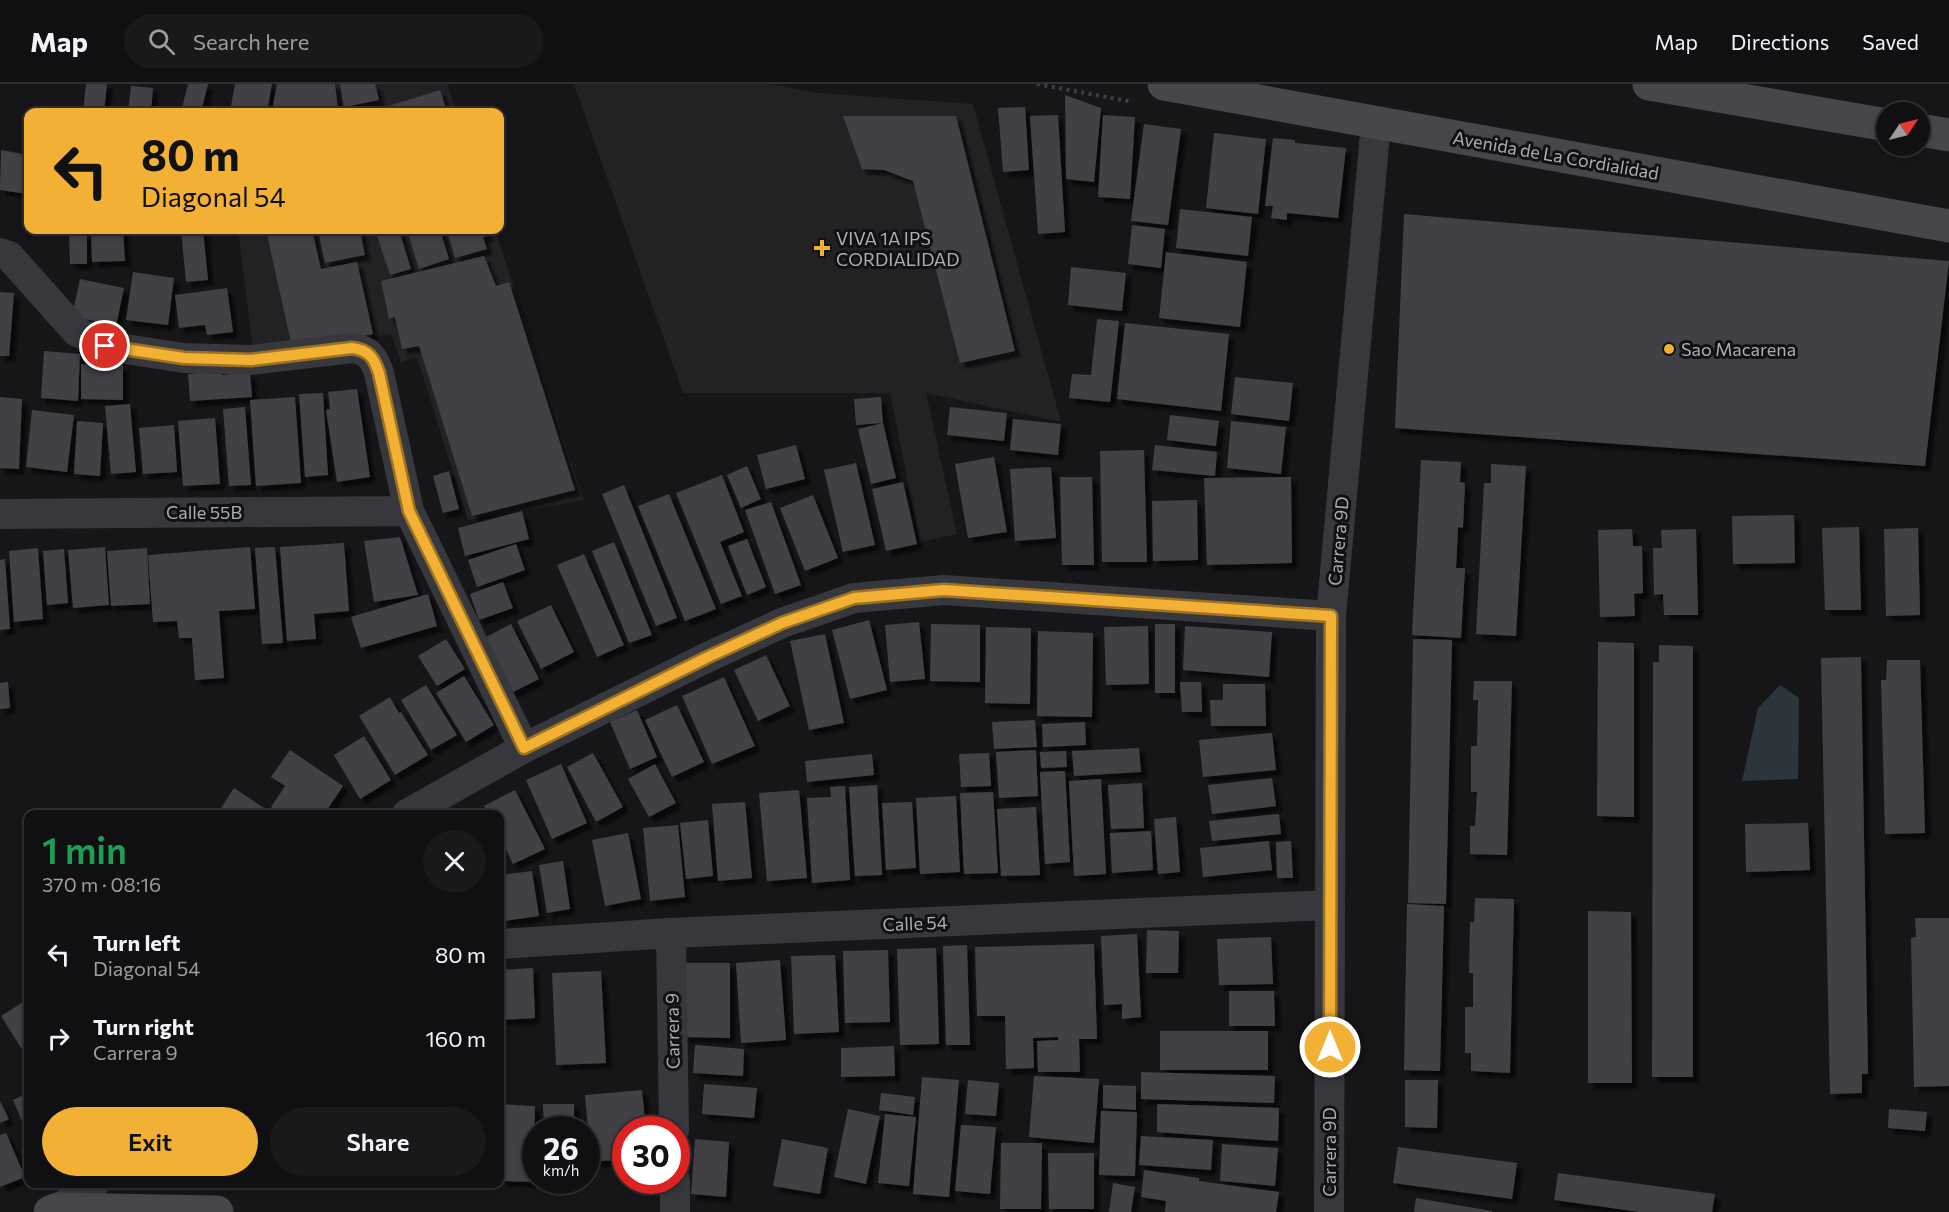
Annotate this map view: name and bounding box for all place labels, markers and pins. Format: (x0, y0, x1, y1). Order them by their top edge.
place label: VIVA 1A IPS CORDIALIDAD (836, 227, 960, 270)
marker: VIVA 1A IPS CORDIALIDAD (813, 239, 831, 257)
pin (79, 320, 130, 371)
place label: Sao Macarena (1681, 338, 1796, 360)
marker: Sao Macarena (1662, 342, 1676, 356)

